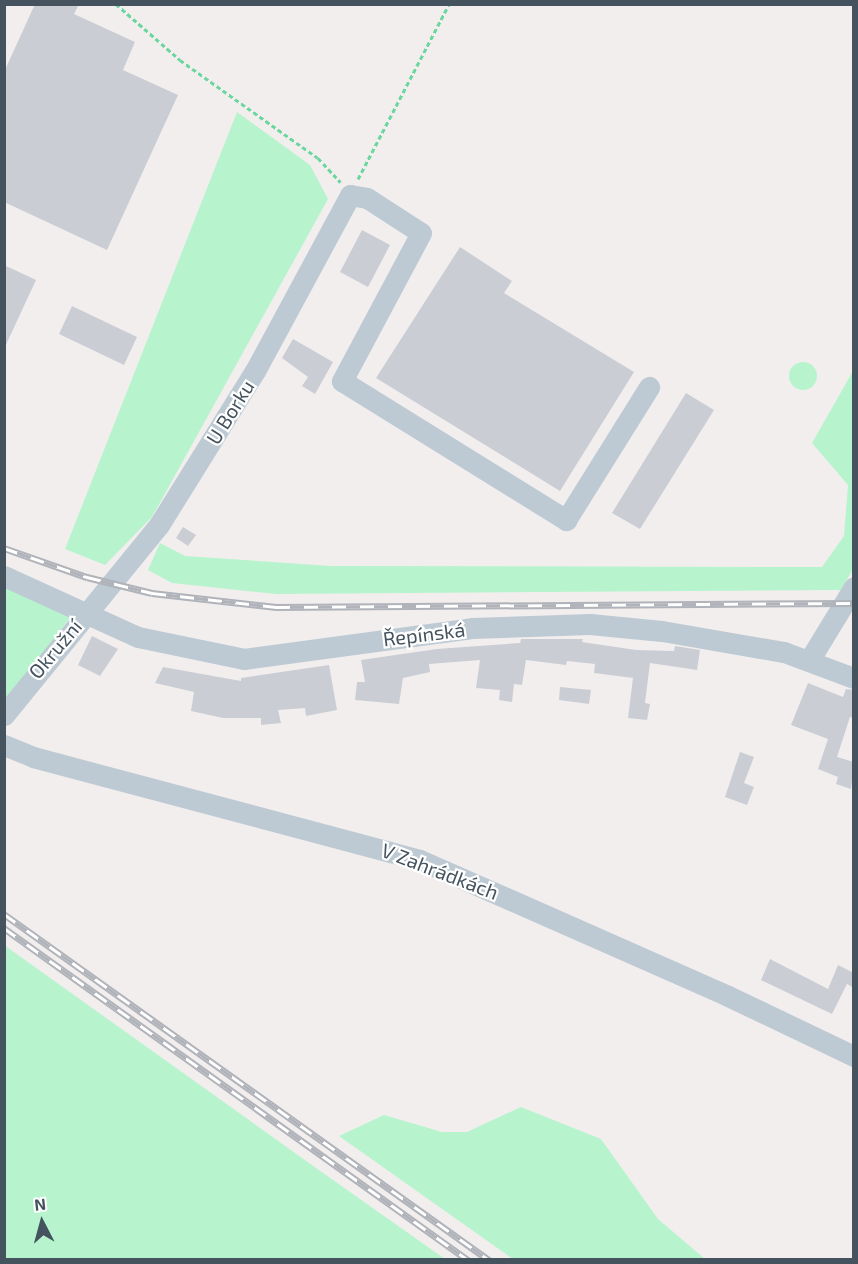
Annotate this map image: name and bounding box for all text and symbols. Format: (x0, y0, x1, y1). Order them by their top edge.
street label: U Borku (201, 375, 259, 449)
street label: Okružní (23, 615, 87, 683)
street label: Řepínská (382, 617, 466, 651)
street label: V Zahrádkách (378, 838, 502, 904)
north arrow (12, 1192, 72, 1252)
text: N (33, 1194, 47, 1214)

